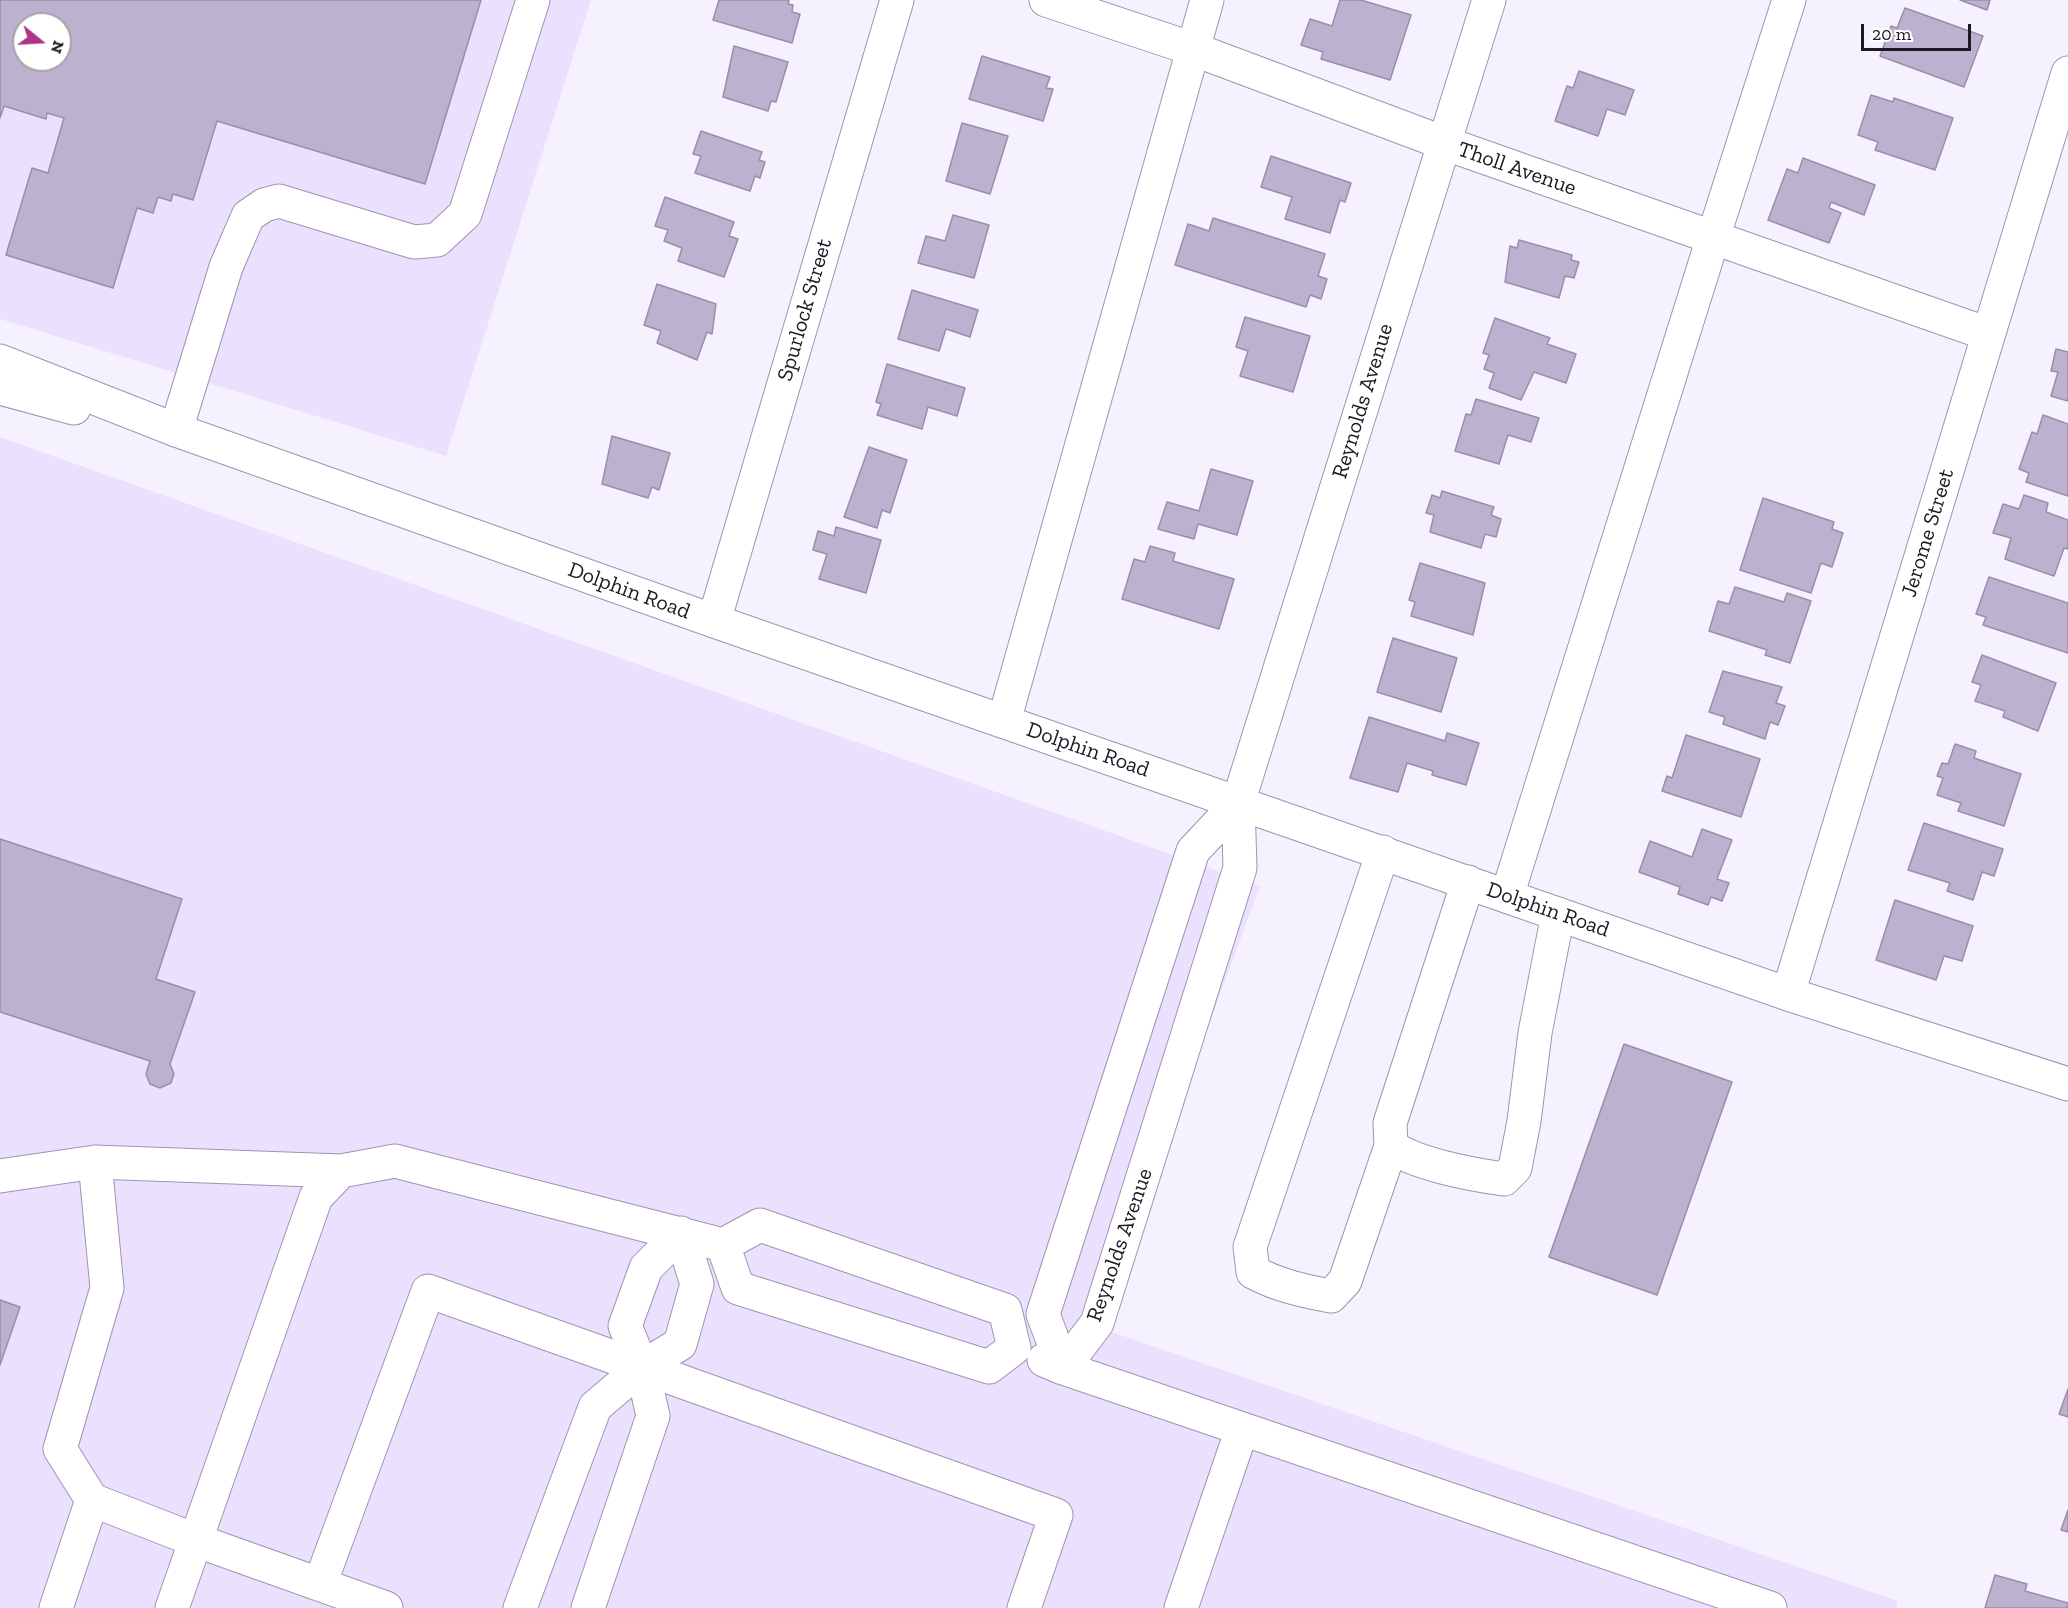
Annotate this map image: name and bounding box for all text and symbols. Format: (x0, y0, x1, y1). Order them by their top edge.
north arrow (12, 12, 72, 72)
scale bar (1864, 12, 1974, 50)
text: 20 m (1872, 23, 1911, 45)
text: N (47, 38, 69, 56)
street label: Tholl Avenue (1454, 136, 1580, 202)
street label: Spurlock Street (772, 236, 838, 384)
street label: Reynolds Avenue (1327, 320, 1399, 482)
street label: Jerome Street (1896, 466, 1960, 600)
street label: Dolphin Road (564, 557, 694, 625)
street label: Dolphin Road (1023, 717, 1153, 783)
street label: Dolphin Road (1483, 877, 1613, 943)
street label: Reynolds Avenue (1081, 1165, 1159, 1325)

